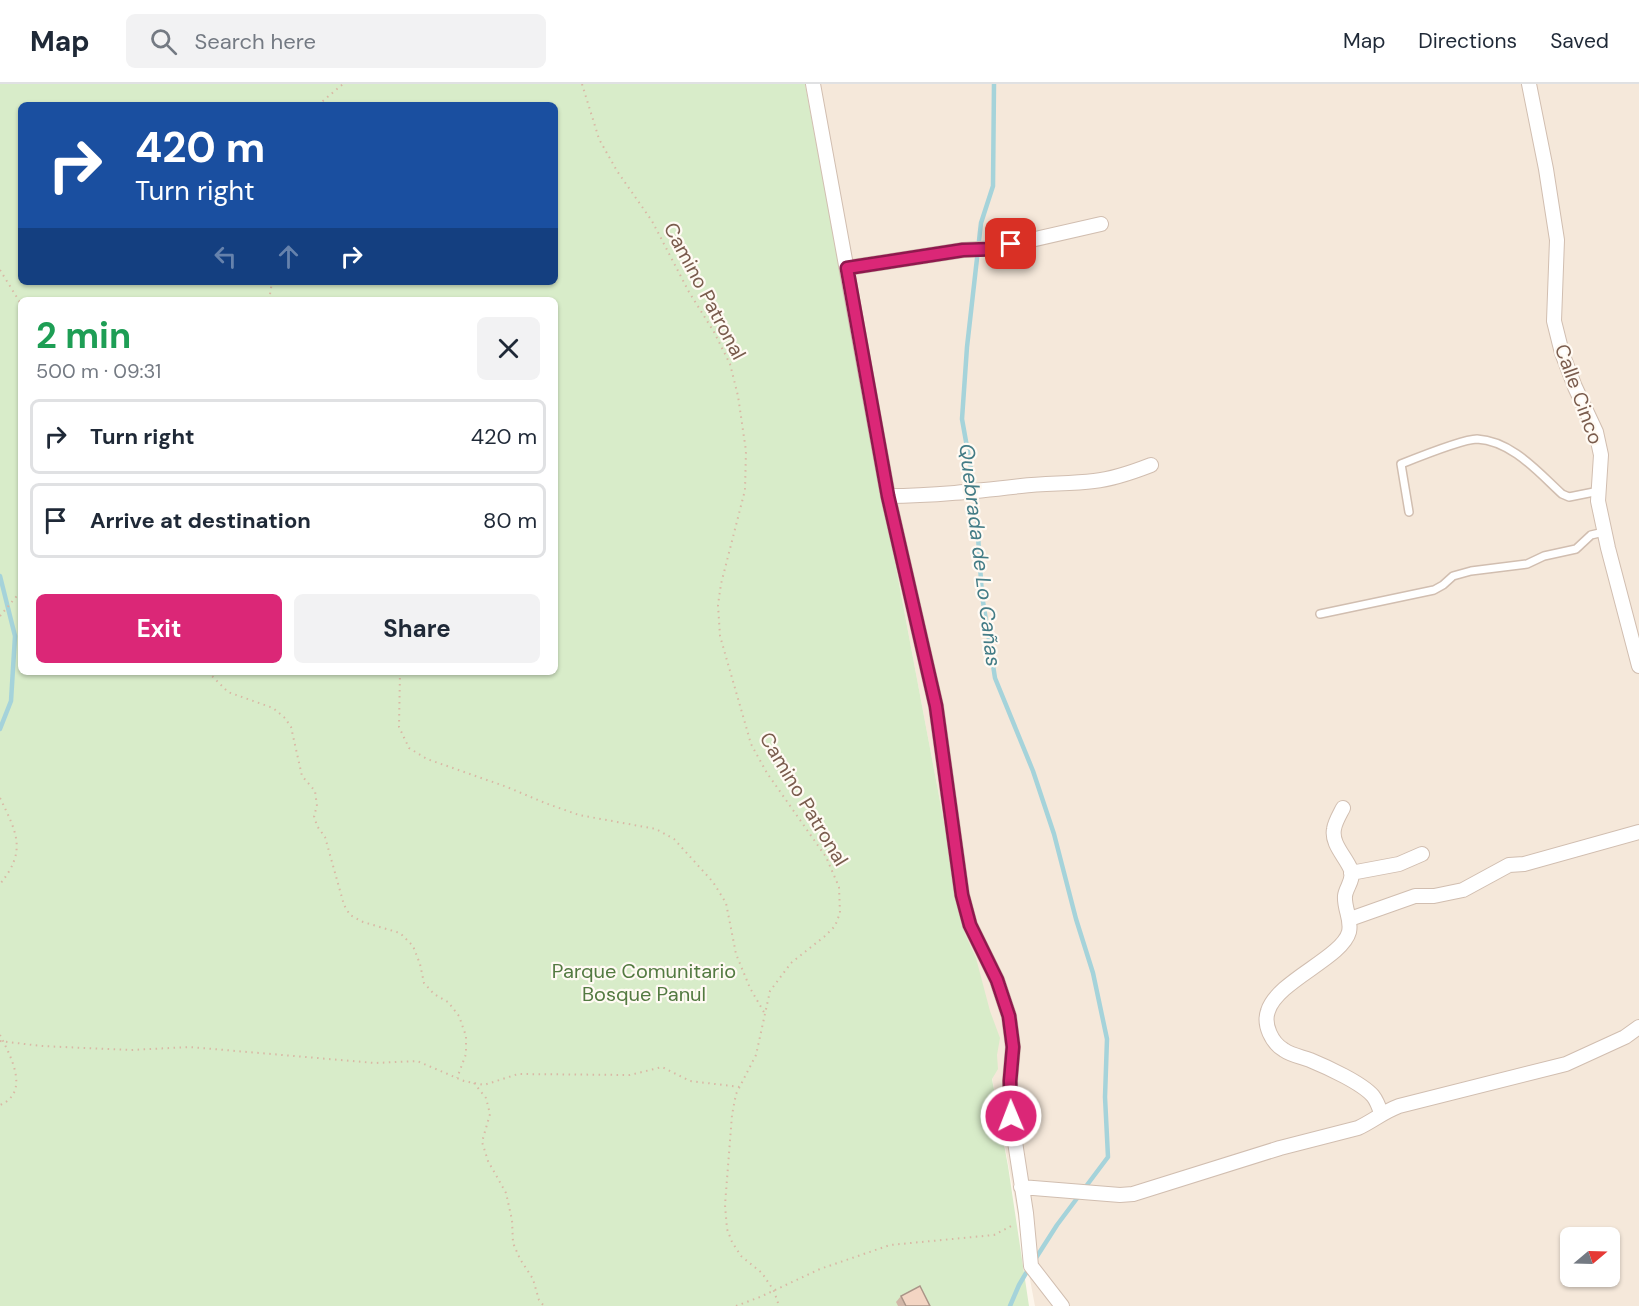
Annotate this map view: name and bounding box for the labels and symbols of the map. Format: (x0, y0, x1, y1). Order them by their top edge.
street label: Camino Patronal (658, 218, 752, 364)
pin (985, 218, 1036, 269)
street label: Calle Cinco (1549, 340, 1609, 448)
water label: Quebrada de Lo Cañas (952, 442, 1008, 668)
street label: Camino Patronal (754, 727, 854, 871)
park label: Parque Comunitario Bosque Panul (552, 958, 736, 1007)
position arrow (979, 1084, 1043, 1148)
north arrow (1560, 1227, 1620, 1287)

